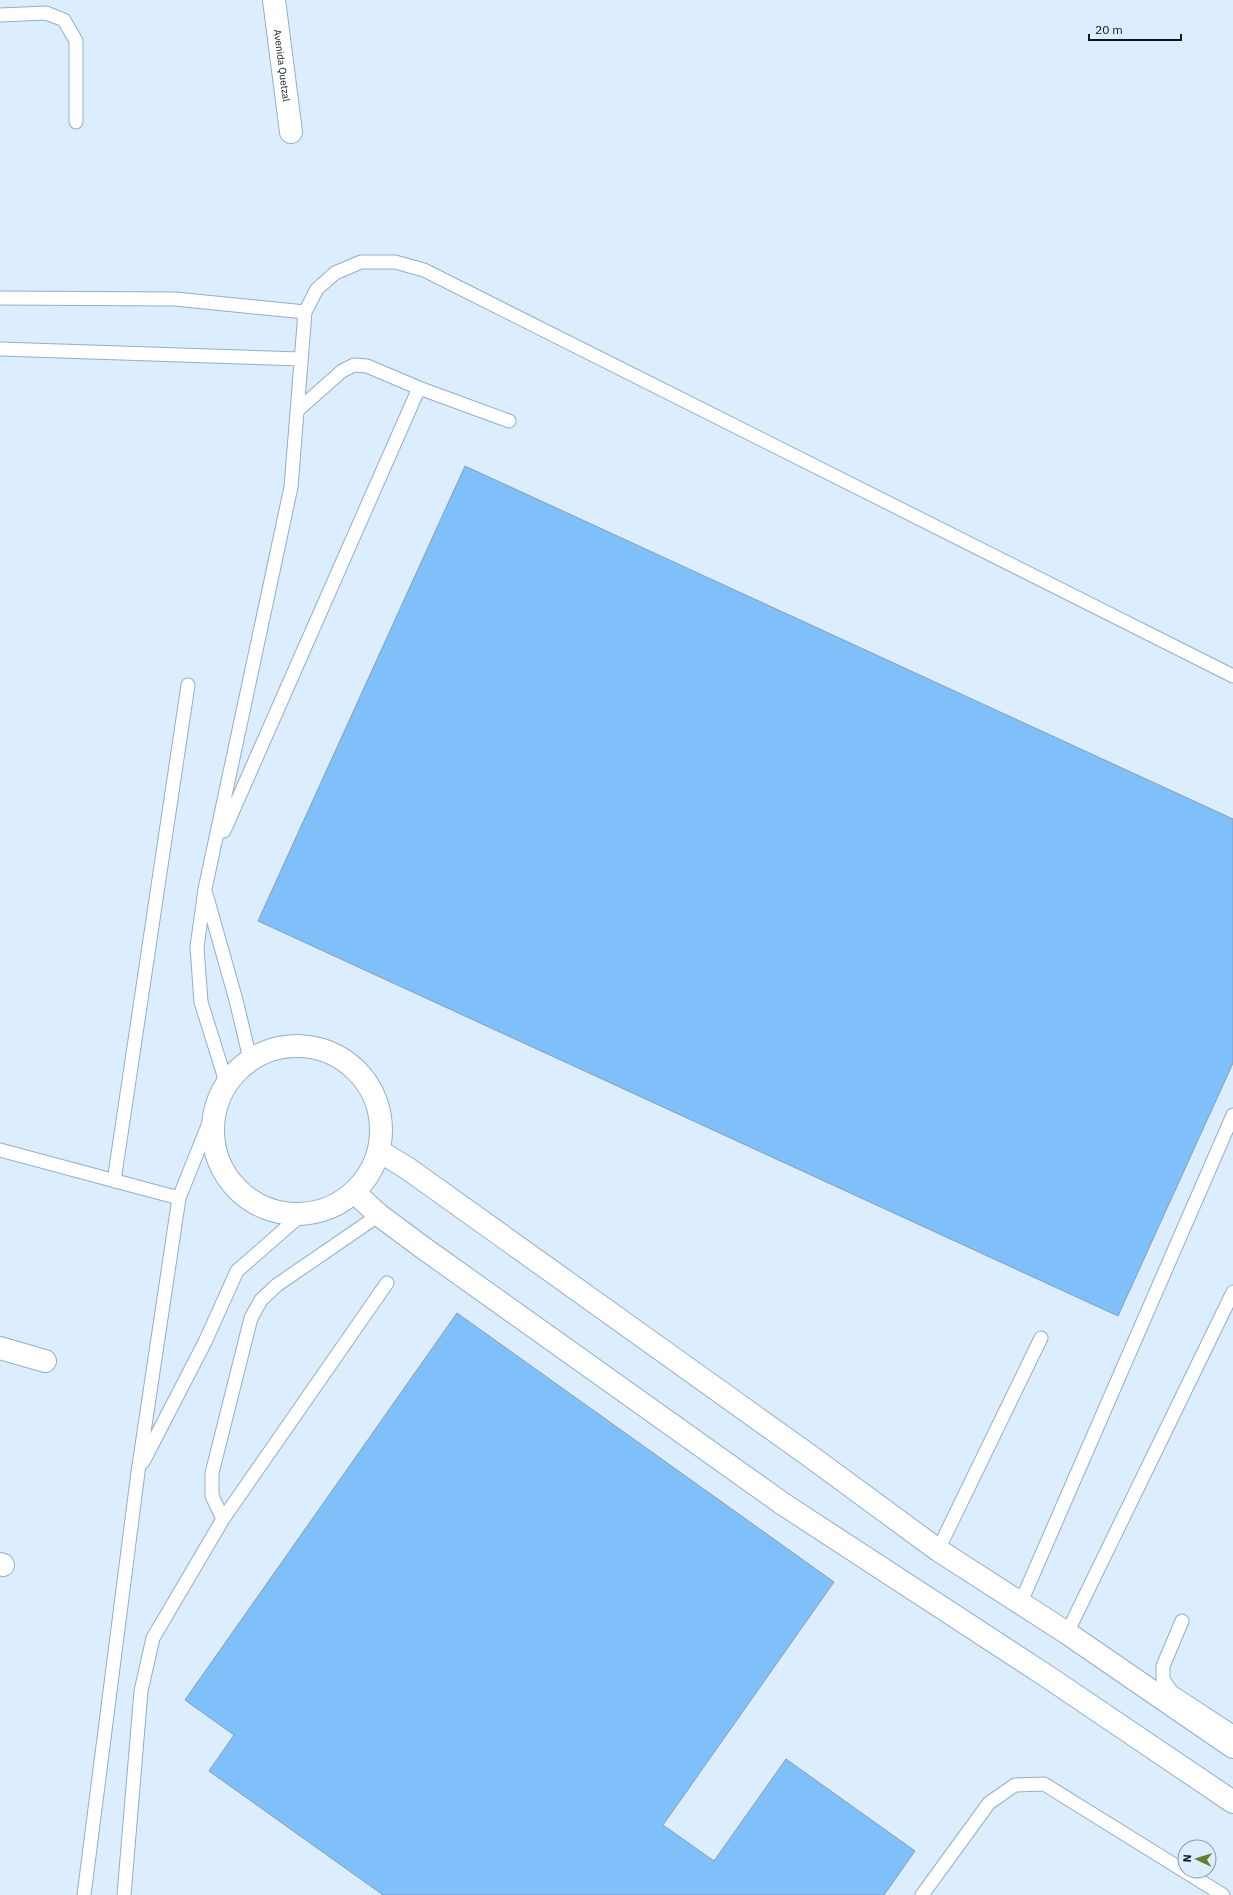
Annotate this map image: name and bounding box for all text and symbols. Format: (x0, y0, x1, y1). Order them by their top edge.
scale bar (1089, 16, 1181, 42)
text: 20 m (1095, 22, 1123, 37)
street label: Avenida Quetzal (271, 29, 294, 103)
north arrow (1177, 1839, 1217, 1879)
text: N (1180, 1854, 1194, 1863)

